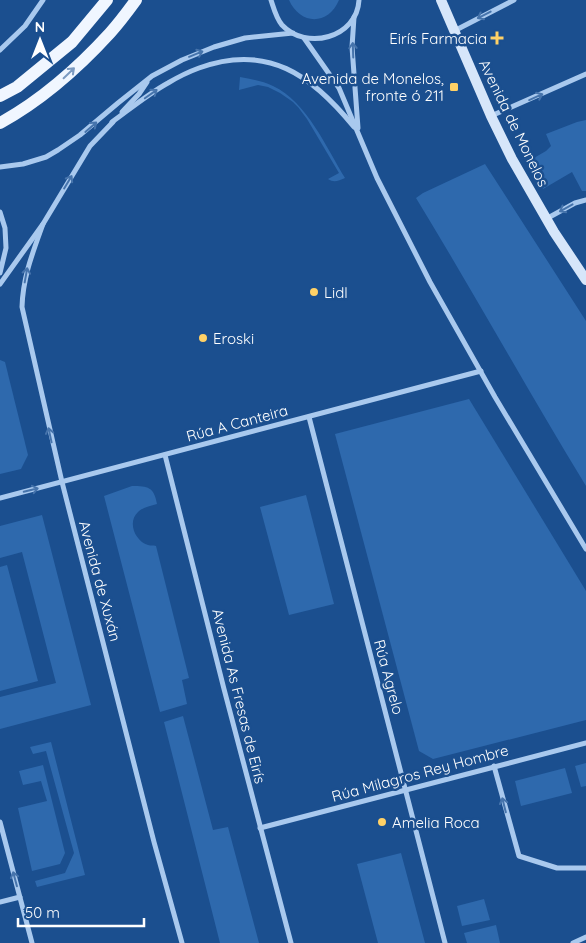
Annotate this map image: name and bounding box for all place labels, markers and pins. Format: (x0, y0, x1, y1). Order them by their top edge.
place label: Eirís Farmacia (389, 29, 487, 48)
marker: Eirís Farmacia (491, 32, 503, 44)
place label: Avenida de Monelos, fronte ó 211 (302, 69, 444, 105)
marker: Avenida de Monelos, fronte ó 211 (448, 81, 460, 93)
place label: Lidl (324, 283, 348, 302)
marker: Lidl (308, 286, 320, 298)
place label: Eroski (213, 329, 254, 348)
marker: Eroski (197, 332, 209, 344)
place label: Amelia Roca (392, 813, 480, 832)
marker: Amelia Roca (376, 816, 388, 828)

